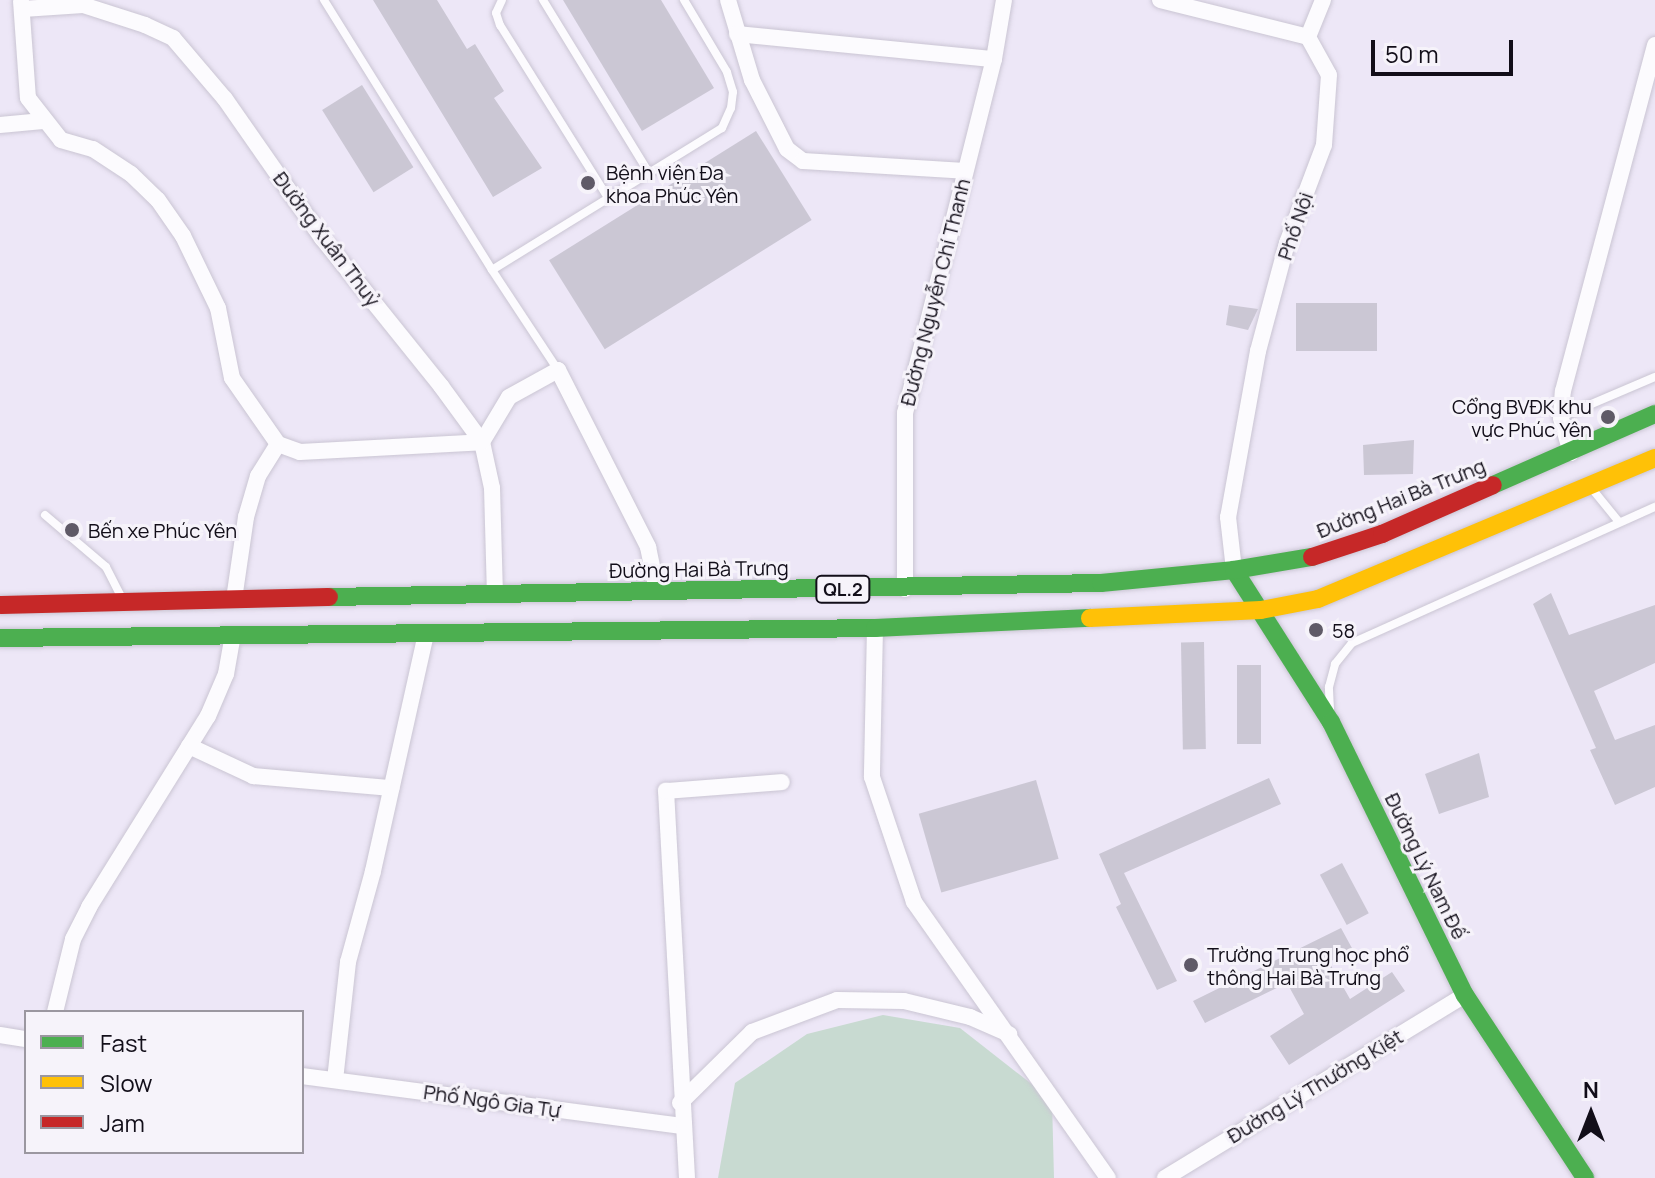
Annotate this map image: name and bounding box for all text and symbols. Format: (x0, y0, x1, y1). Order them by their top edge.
scale bar (1375, 24, 1517, 74)
text: 50 m (1385, 37, 1439, 70)
place label: Bệnh viện Đa khoa Phúc Yên (606, 160, 738, 207)
street label: Đường Xuân Thuỷ (269, 167, 385, 311)
marker: Bệnh viện Đa khoa Phúc Yên (577, 172, 599, 194)
street label: Đường Nguyễn Chí Thanh (895, 176, 975, 408)
street label: Phố Nội (1272, 189, 1318, 263)
place label: Cổng BVĐK khu vực Phúc Yên (1452, 394, 1592, 441)
marker: Cổng BVĐK khu vực Phúc Yên (1599, 408, 1617, 426)
street label: Đường Hai Bà Trưng (1313, 453, 1489, 543)
place label: Bến xe Phúc Yên (88, 518, 237, 542)
marker: Bến xe Phúc Yên (63, 521, 81, 539)
street label: Đường Hai Bà Trưng (609, 555, 789, 583)
road number: QL.2 (815, 575, 871, 603)
place label: 58 (1332, 618, 1355, 642)
marker: 58 (1307, 621, 1325, 639)
street label: Đường Lý Nam Đế (1380, 789, 1472, 943)
place label: Trường Trung học phổ thông Hai Bà Trưng (1207, 942, 1409, 989)
marker: Trường Trung học phổ thông Hai Bà Trưng (1182, 956, 1200, 974)
legend (24, 1010, 304, 1154)
street label: Đường Lý Thường Kiệt (1223, 1024, 1407, 1148)
text: Fast (100, 1026, 147, 1059)
text: Slow (100, 1066, 153, 1099)
north arrow (1551, 1074, 1631, 1154)
text: N (1583, 1075, 1599, 1105)
street label: Phố Ngô Gia Tự (422, 1080, 562, 1122)
text: Jam (100, 1106, 145, 1139)

